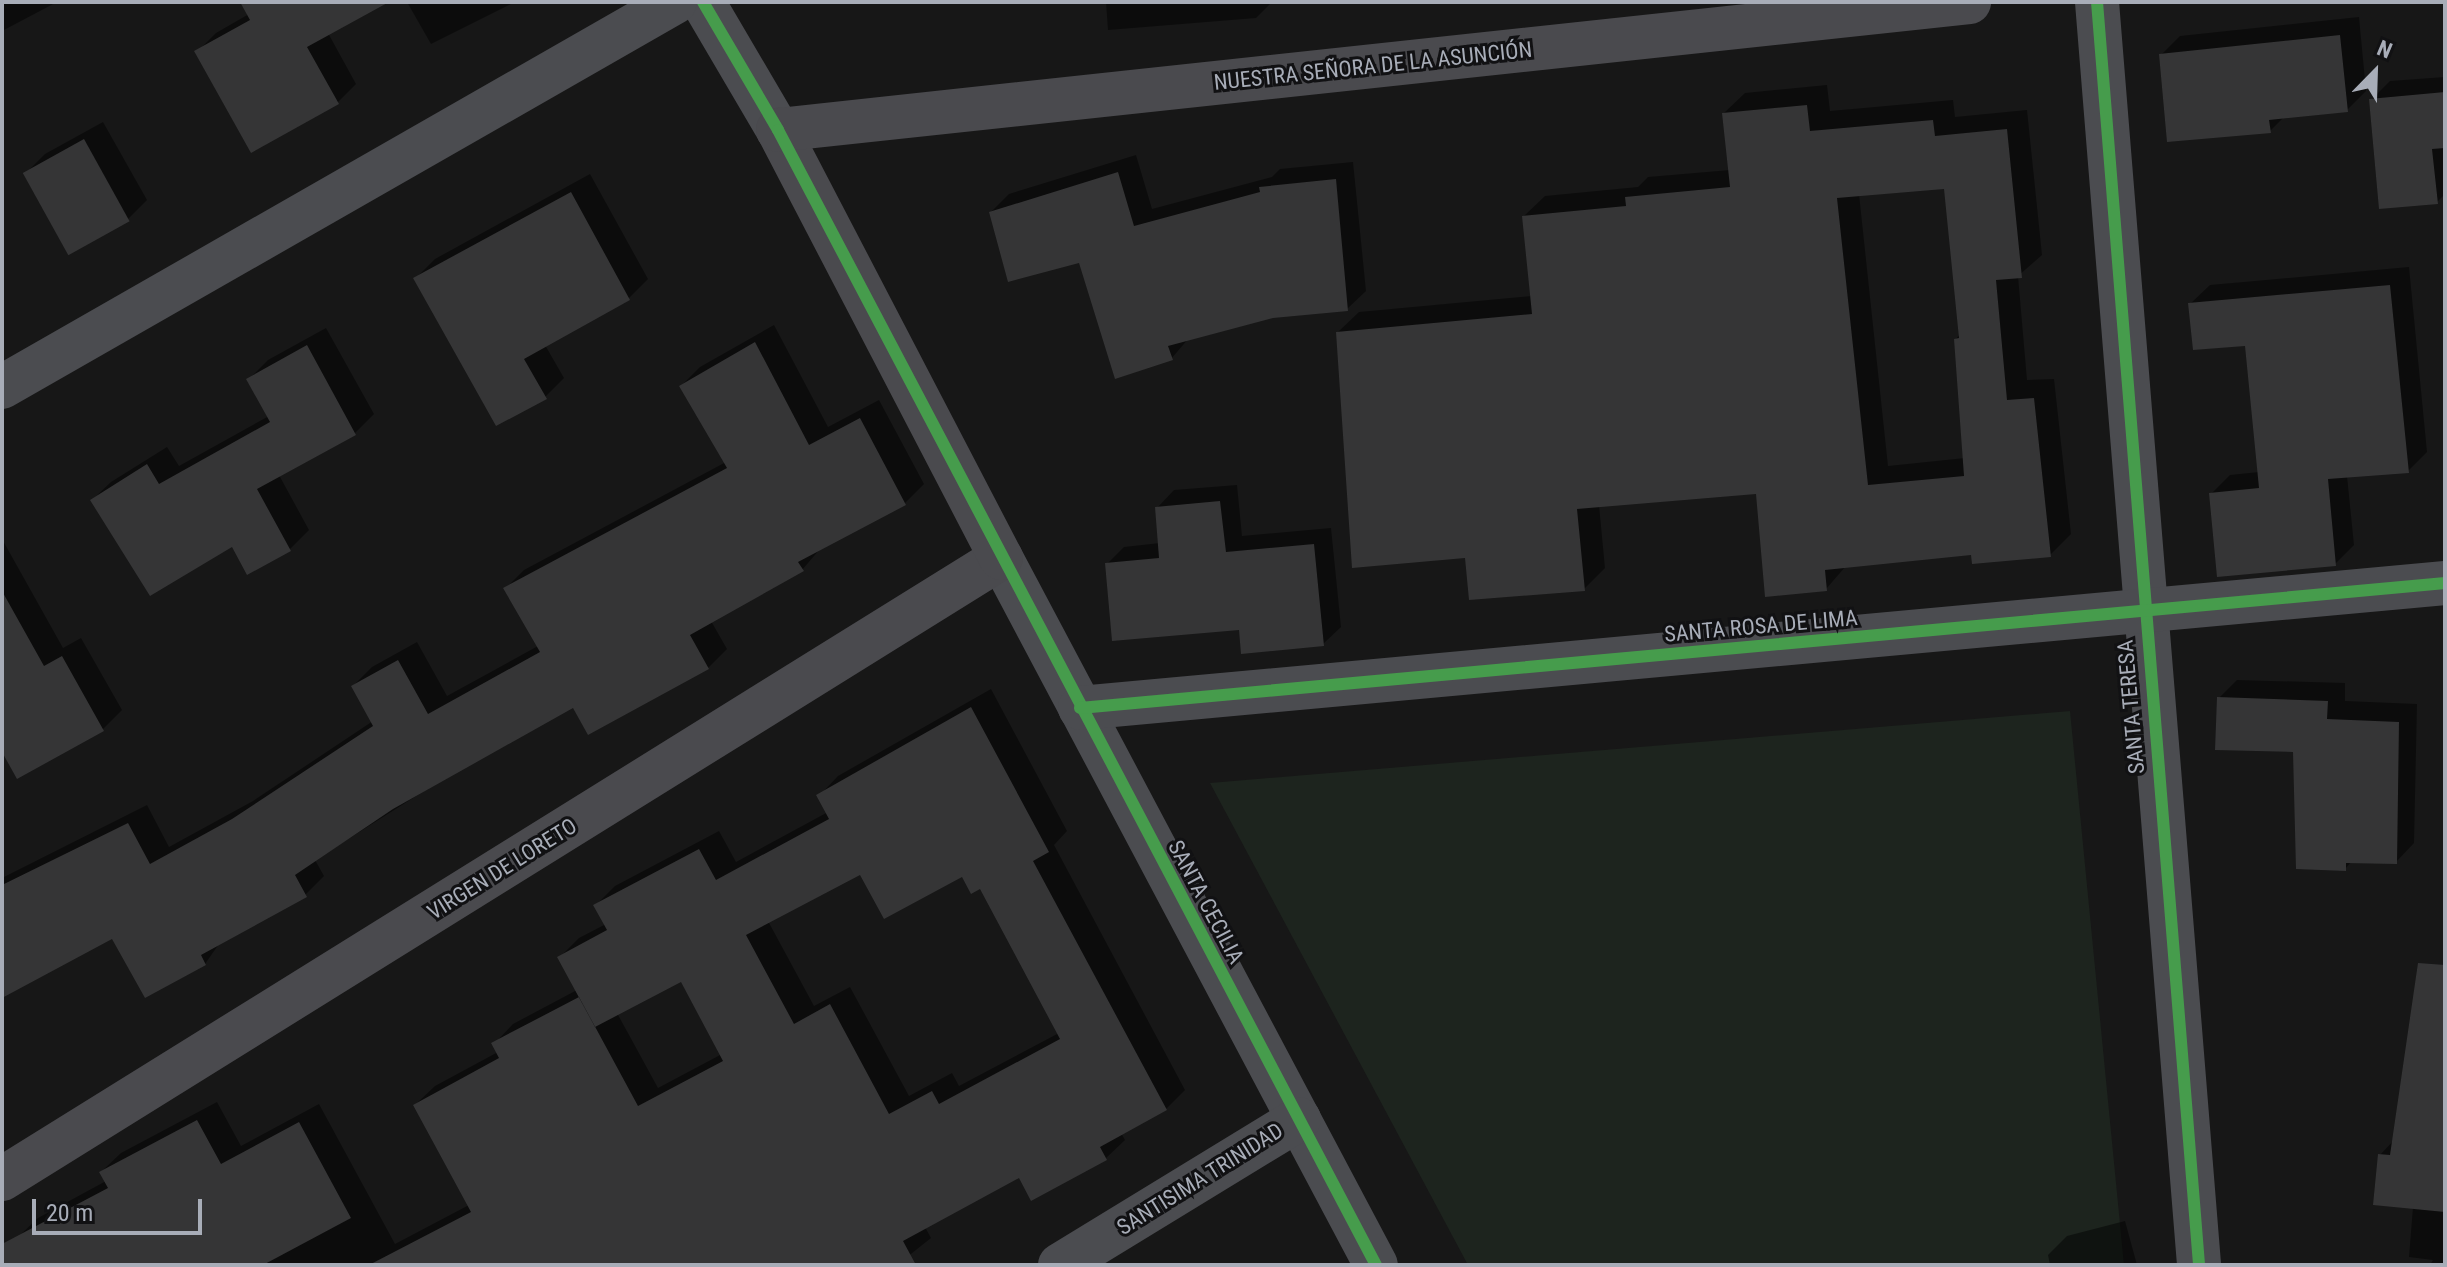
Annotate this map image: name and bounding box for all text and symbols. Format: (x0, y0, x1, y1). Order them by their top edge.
north arrow (2335, 32, 2415, 112)
text: N (2373, 35, 2396, 64)
street label: NUESTRA SEÑORA DE LA ASUNCIÓN (1213, 36, 1533, 96)
street label: SANTA ROSA DE LIMA (1663, 604, 1859, 648)
street label: SANTA TERESA (2112, 639, 2150, 775)
street label: VIRGEN DE LORETO (423, 813, 581, 925)
street label: SANTA CECILIA (1162, 836, 1250, 968)
street label: SANTISIMA TRINIDAD (1112, 1117, 1288, 1241)
scale bar (36, 1183, 206, 1233)
text: 20 m (46, 1199, 93, 1227)

